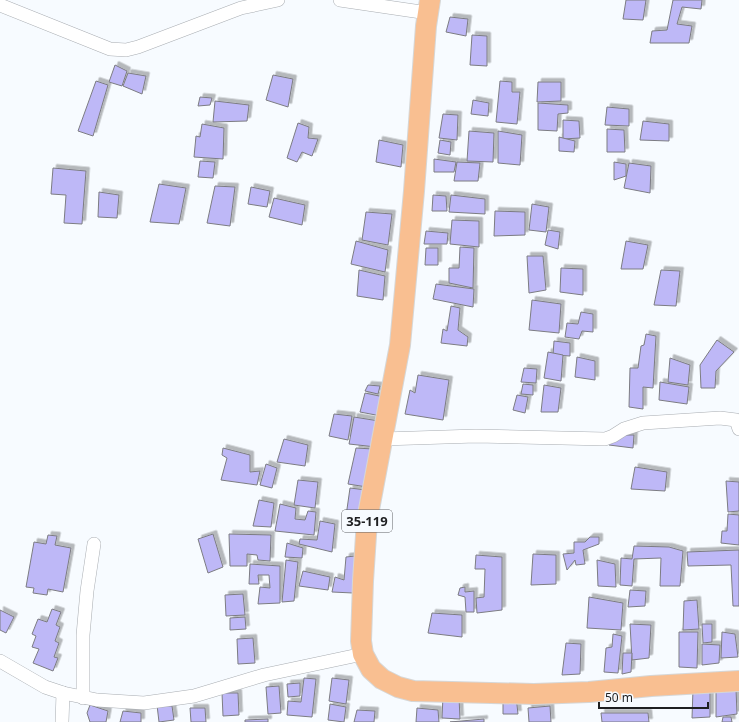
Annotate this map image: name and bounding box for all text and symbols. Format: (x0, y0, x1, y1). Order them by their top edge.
road number: 35-119 (342, 510, 392, 532)
scale bar (599, 684, 708, 710)
text: 50 m (605, 689, 633, 706)

